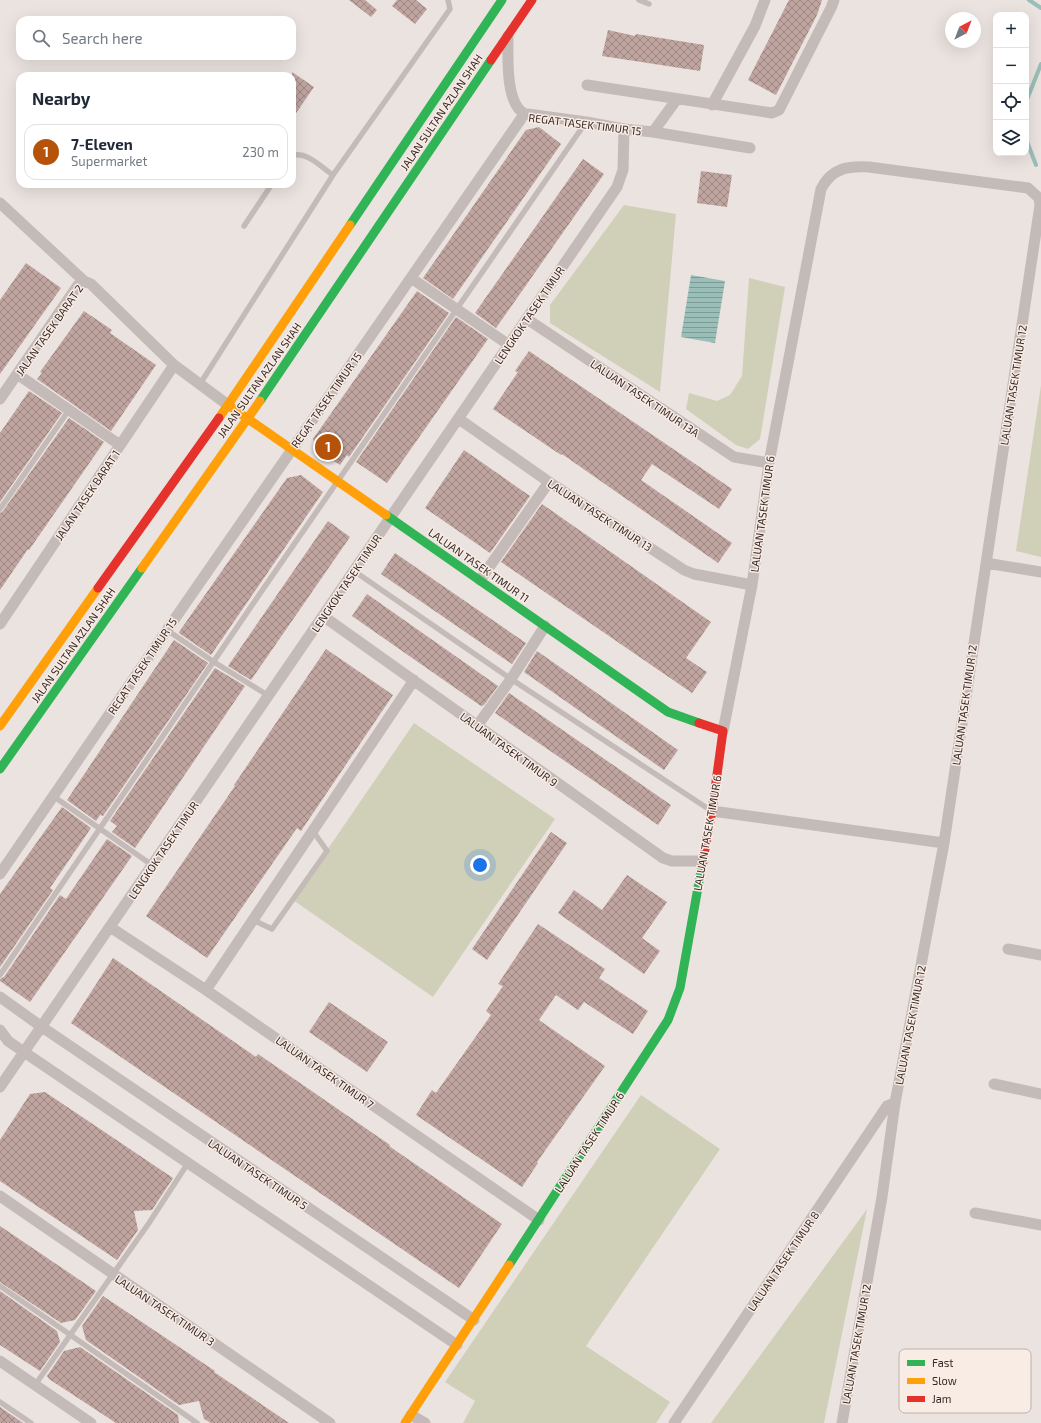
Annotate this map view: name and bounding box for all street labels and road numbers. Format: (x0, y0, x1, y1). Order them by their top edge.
street label: JALAN SULTAN AZLAN SHAH (397, 51, 485, 173)
street label: REGAT TASEK TIMUR 15 (528, 111, 642, 137)
street label: LENGKOK TASEK TIMUR (491, 263, 567, 366)
street label: JALAN TASEK BARAT 2 (13, 282, 85, 378)
street label: JALAN SULTAN AZLAN SHAH (214, 320, 304, 440)
street label: LALUAN TASEK TIMUR 12 (997, 324, 1029, 446)
street label: REGAT TASEK TIMUR 15 (288, 349, 364, 451)
street label: LALUAN TASEK TIMUR 13A (588, 357, 702, 439)
street label: JALAN TASEK BARAT 1 (52, 447, 122, 543)
street label: LALUAN TASEK TIMUR 6 (747, 455, 777, 573)
street label: LALUAN TASEK TIMUR 13 (545, 476, 655, 554)
street label: LALUAN TASEK TIMUR 11 (426, 525, 532, 605)
street label: LENGKOK TASEK TIMUR (308, 531, 384, 634)
street label: JALAN SULTAN AZLAN SHAH (28, 585, 118, 705)
street label: REGAT TASEK TIMUR 15 (105, 615, 179, 717)
street label: LALUAN TASEK TIMUR 12 (949, 644, 979, 766)
street label: LALUAN TASEK TIMUR 9 (458, 709, 560, 789)
street label: LALUAN TASEK TIMUR 6 (690, 774, 724, 892)
street label: LENGKOK TASEK TIMUR (125, 798, 201, 901)
street label: LALUAN TASEK TIMUR 12 (892, 964, 928, 1086)
street label: LALUAN TASEK TIMUR 7 (273, 1033, 377, 1111)
street label: LALUAN TASEK TIMUR 6 (552, 1089, 626, 1195)
street label: LALUAN TASEK TIMUR 5 (206, 1136, 310, 1212)
street label: LALUAN TASEK TIMUR 8 (745, 1209, 821, 1313)
street label: LALUAN TASEK TIMUR 3 (113, 1272, 217, 1348)
street label: LALUAN TASEK TIMUR 12 (839, 1283, 873, 1405)

